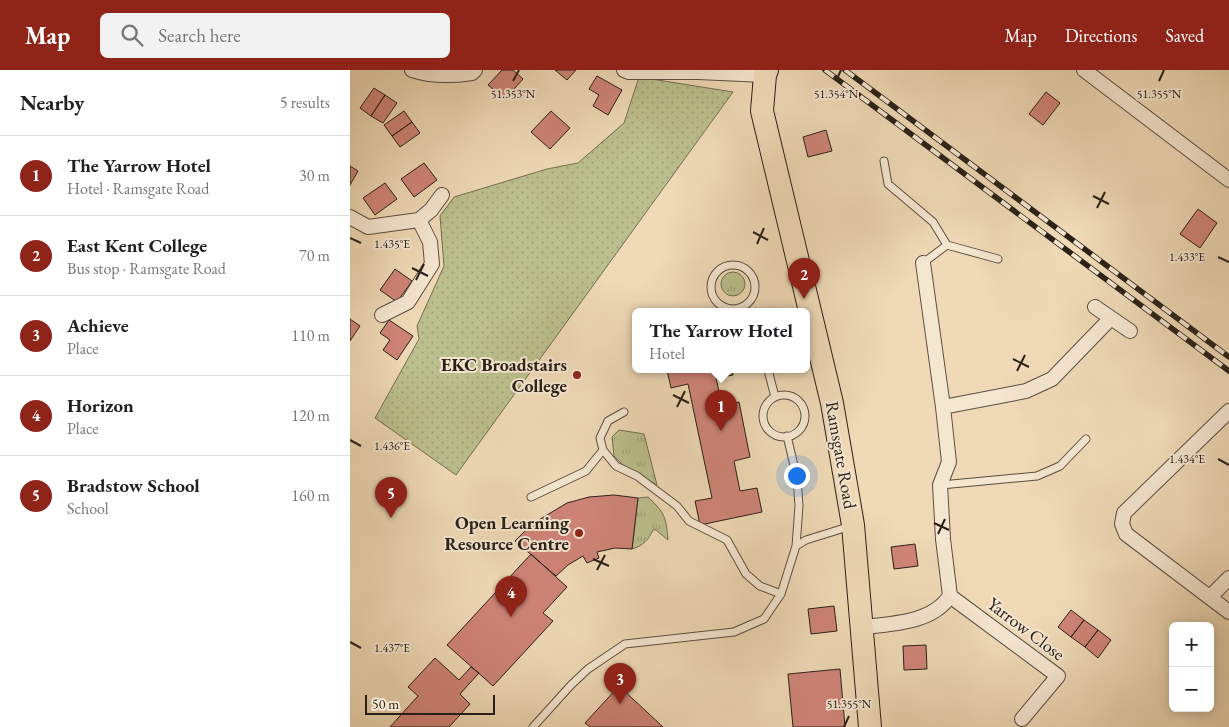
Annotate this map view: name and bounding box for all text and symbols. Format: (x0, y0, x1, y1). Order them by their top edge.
search box (100, 13, 450, 58)
text: Map (25, 20, 70, 51)
icon: search (118, 21, 146, 49)
text: Search here (158, 23, 241, 48)
text: Map (1005, 24, 1037, 47)
text: Directions (1065, 24, 1137, 47)
text: Saved (1165, 24, 1204, 47)
text: 51.353°N (491, 86, 536, 102)
text: 51.354°N (814, 86, 859, 102)
text: 51.355°N (1137, 86, 1182, 102)
text: Nearby (20, 89, 84, 116)
text: 5 results (280, 92, 330, 113)
text: The Yarrow Hotel (67, 153, 211, 178)
text: 1 (32, 165, 40, 186)
text: 30 m (299, 165, 330, 186)
text: Hotel · Ramsgate Road (67, 178, 209, 199)
text: East Kent College (67, 233, 207, 258)
text: 1.435°E (374, 236, 410, 252)
text: 2 (32, 245, 40, 266)
text: 70 m (299, 245, 330, 266)
text: 1.433°E (1169, 249, 1205, 265)
text: Bus stop · Ramsgate Road (67, 258, 226, 279)
pin: 2 (788, 258, 820, 299)
popup (632, 308, 810, 373)
text: Achieve (67, 313, 129, 338)
text: The Yarrow Hotel (649, 318, 793, 343)
text: 3 (32, 325, 40, 346)
text: 110 m (291, 325, 330, 346)
text: Place (67, 338, 99, 359)
text: Hotel (649, 343, 685, 364)
place label: EKC Broadstairs College (441, 353, 567, 397)
marker: EKC Broadstairs College (571, 369, 583, 381)
pin: 1 (705, 390, 737, 431)
text: Horizon (67, 393, 134, 418)
street label: Ramsgate Road (821, 399, 862, 511)
text: 4 (32, 405, 40, 426)
text: 120 m (291, 405, 330, 426)
text: Place (67, 418, 99, 439)
text: 1.436°E (374, 438, 410, 454)
text: 1.434°E (1169, 451, 1205, 467)
your location (784, 463, 810, 489)
text: Bradstow School (67, 473, 200, 498)
pin: 5 (375, 477, 407, 518)
text: 5 (32, 485, 40, 506)
text: 160 m (291, 485, 330, 506)
text: School (67, 498, 109, 519)
place label: Open Learning Resource Centre (444, 511, 570, 555)
marker: Open Learning Resource Centre (573, 527, 585, 539)
pin: 4 (495, 576, 527, 617)
street label: Yarrow Close (983, 592, 1070, 665)
map controls (1169, 622, 1214, 712)
button: + (1169, 622, 1214, 667)
text: 1.437°E (374, 640, 410, 656)
pin: 3 (604, 663, 636, 704)
button: − (1169, 667, 1214, 712)
scale bar (365, 692, 495, 715)
text: 50 m (372, 695, 399, 713)
text: 51.355°N (827, 696, 872, 712)

